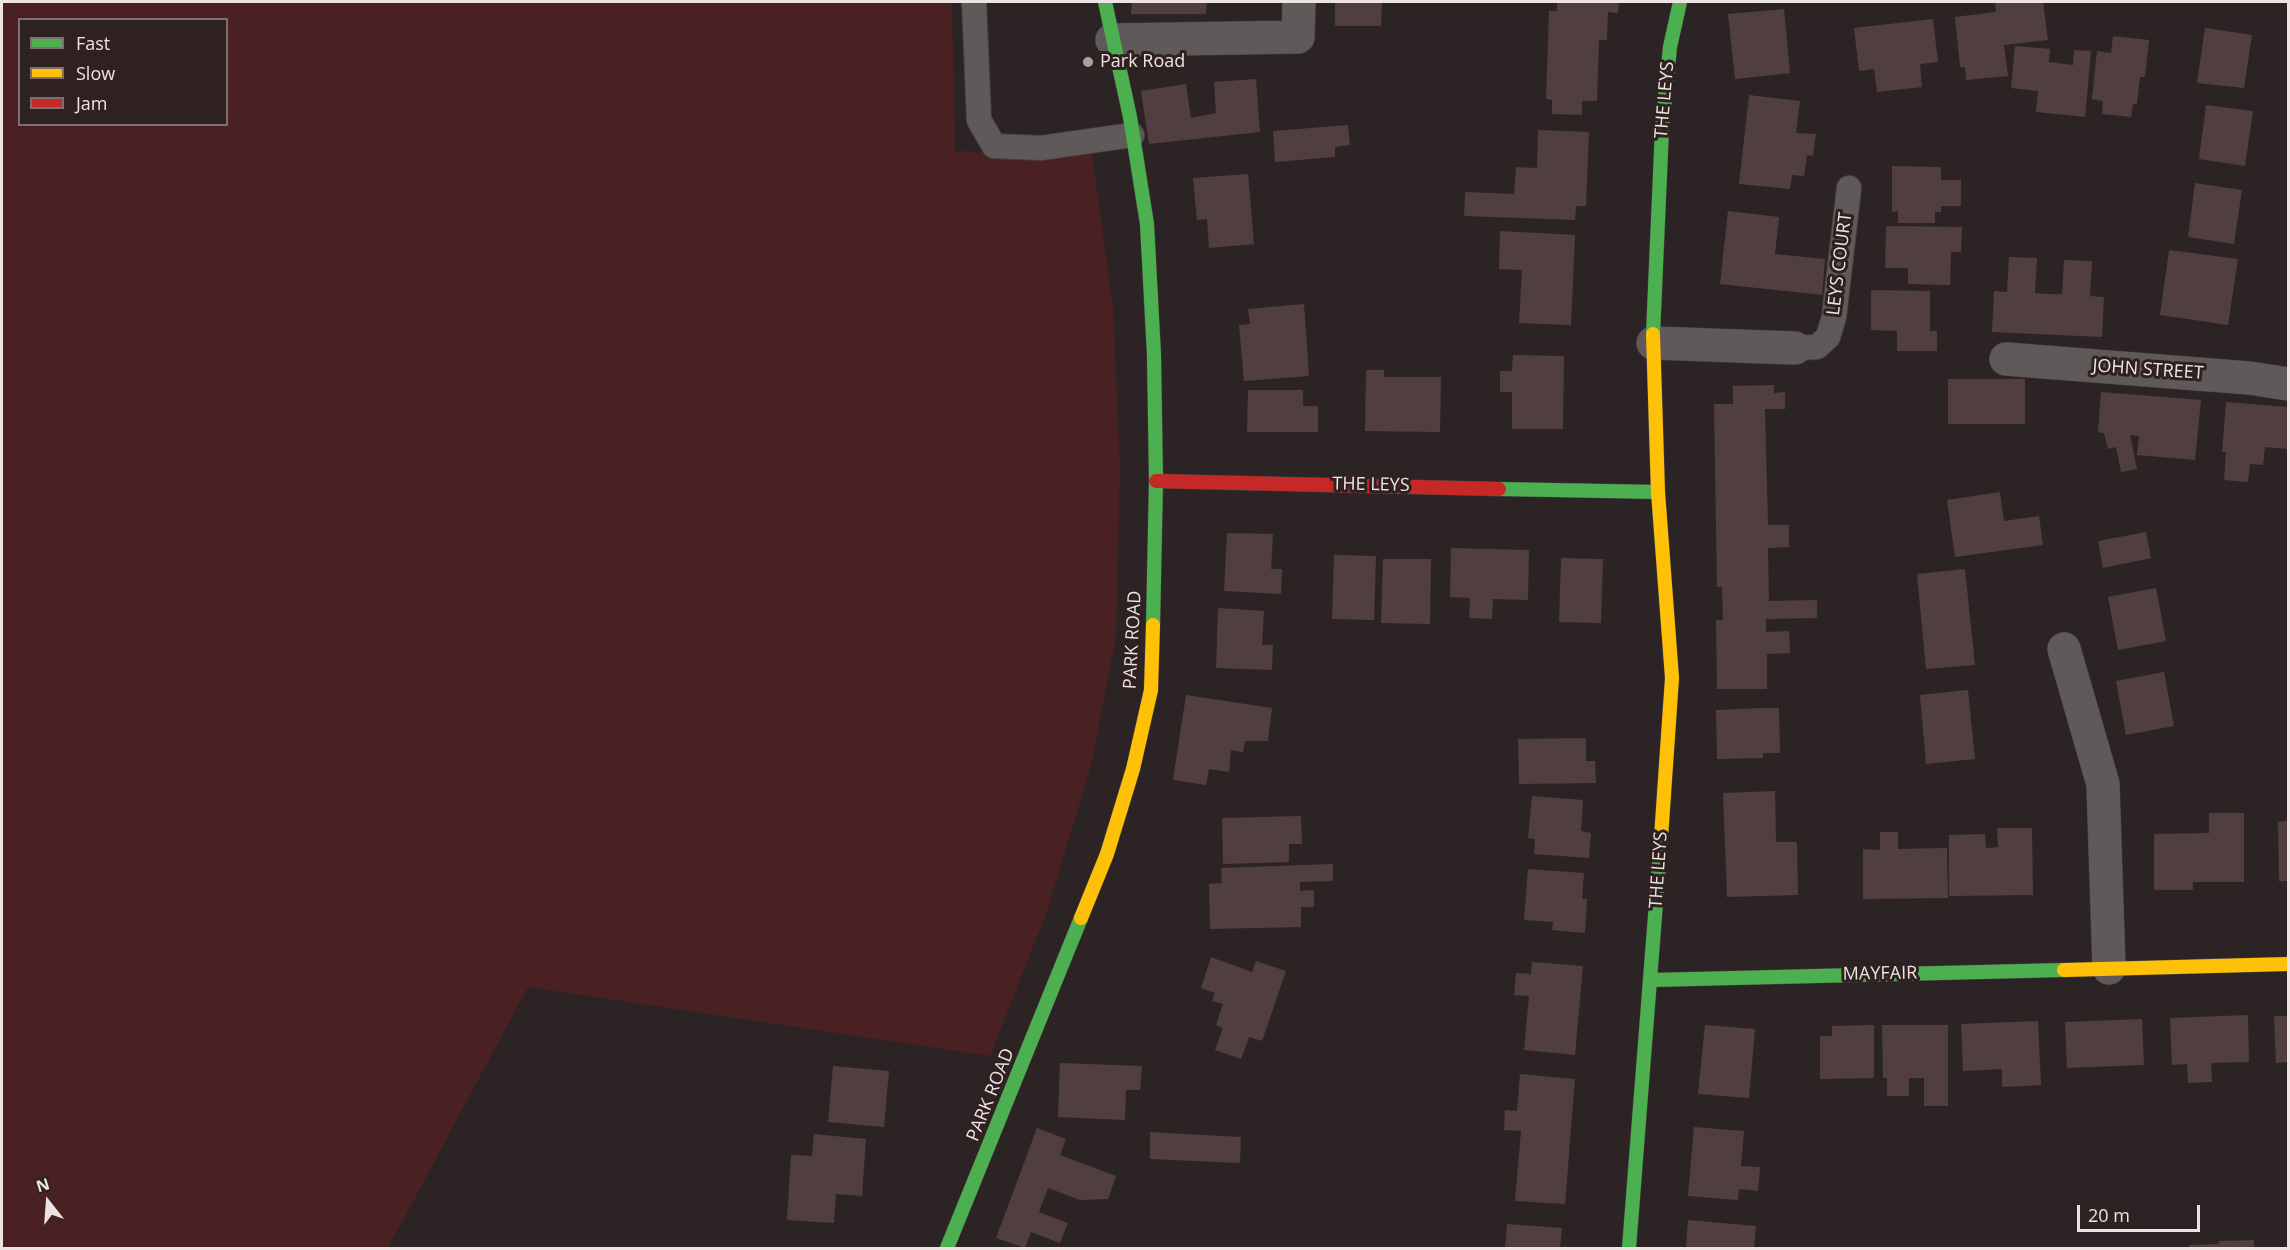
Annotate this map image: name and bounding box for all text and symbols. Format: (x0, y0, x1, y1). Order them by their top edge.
legend (18, 18, 228, 126)
text: Fast (76, 31, 110, 55)
place label: Park Road (1100, 51, 1185, 73)
marker: Park Road (1081, 55, 1095, 69)
text: Slow (76, 61, 115, 85)
street label: THE LEYS (1651, 61, 1679, 139)
text: Jam (76, 91, 108, 115)
street label: LEYS COURT (1823, 211, 1857, 317)
street label: JOHN STREET (2092, 355, 2204, 385)
street label: THE LEYS (1332, 474, 1410, 496)
street label: PARK ROAD (1120, 590, 1146, 690)
street label: THE LEYS (1646, 831, 1672, 909)
street label: MAYFAIR (1843, 963, 1917, 985)
street label: PARK ROAD (963, 1045, 1019, 1145)
north arrow (18, 1172, 78, 1232)
text: N (33, 1172, 52, 1197)
scale bar (2080, 1193, 2203, 1231)
text: 20 m (2088, 1203, 2130, 1227)

